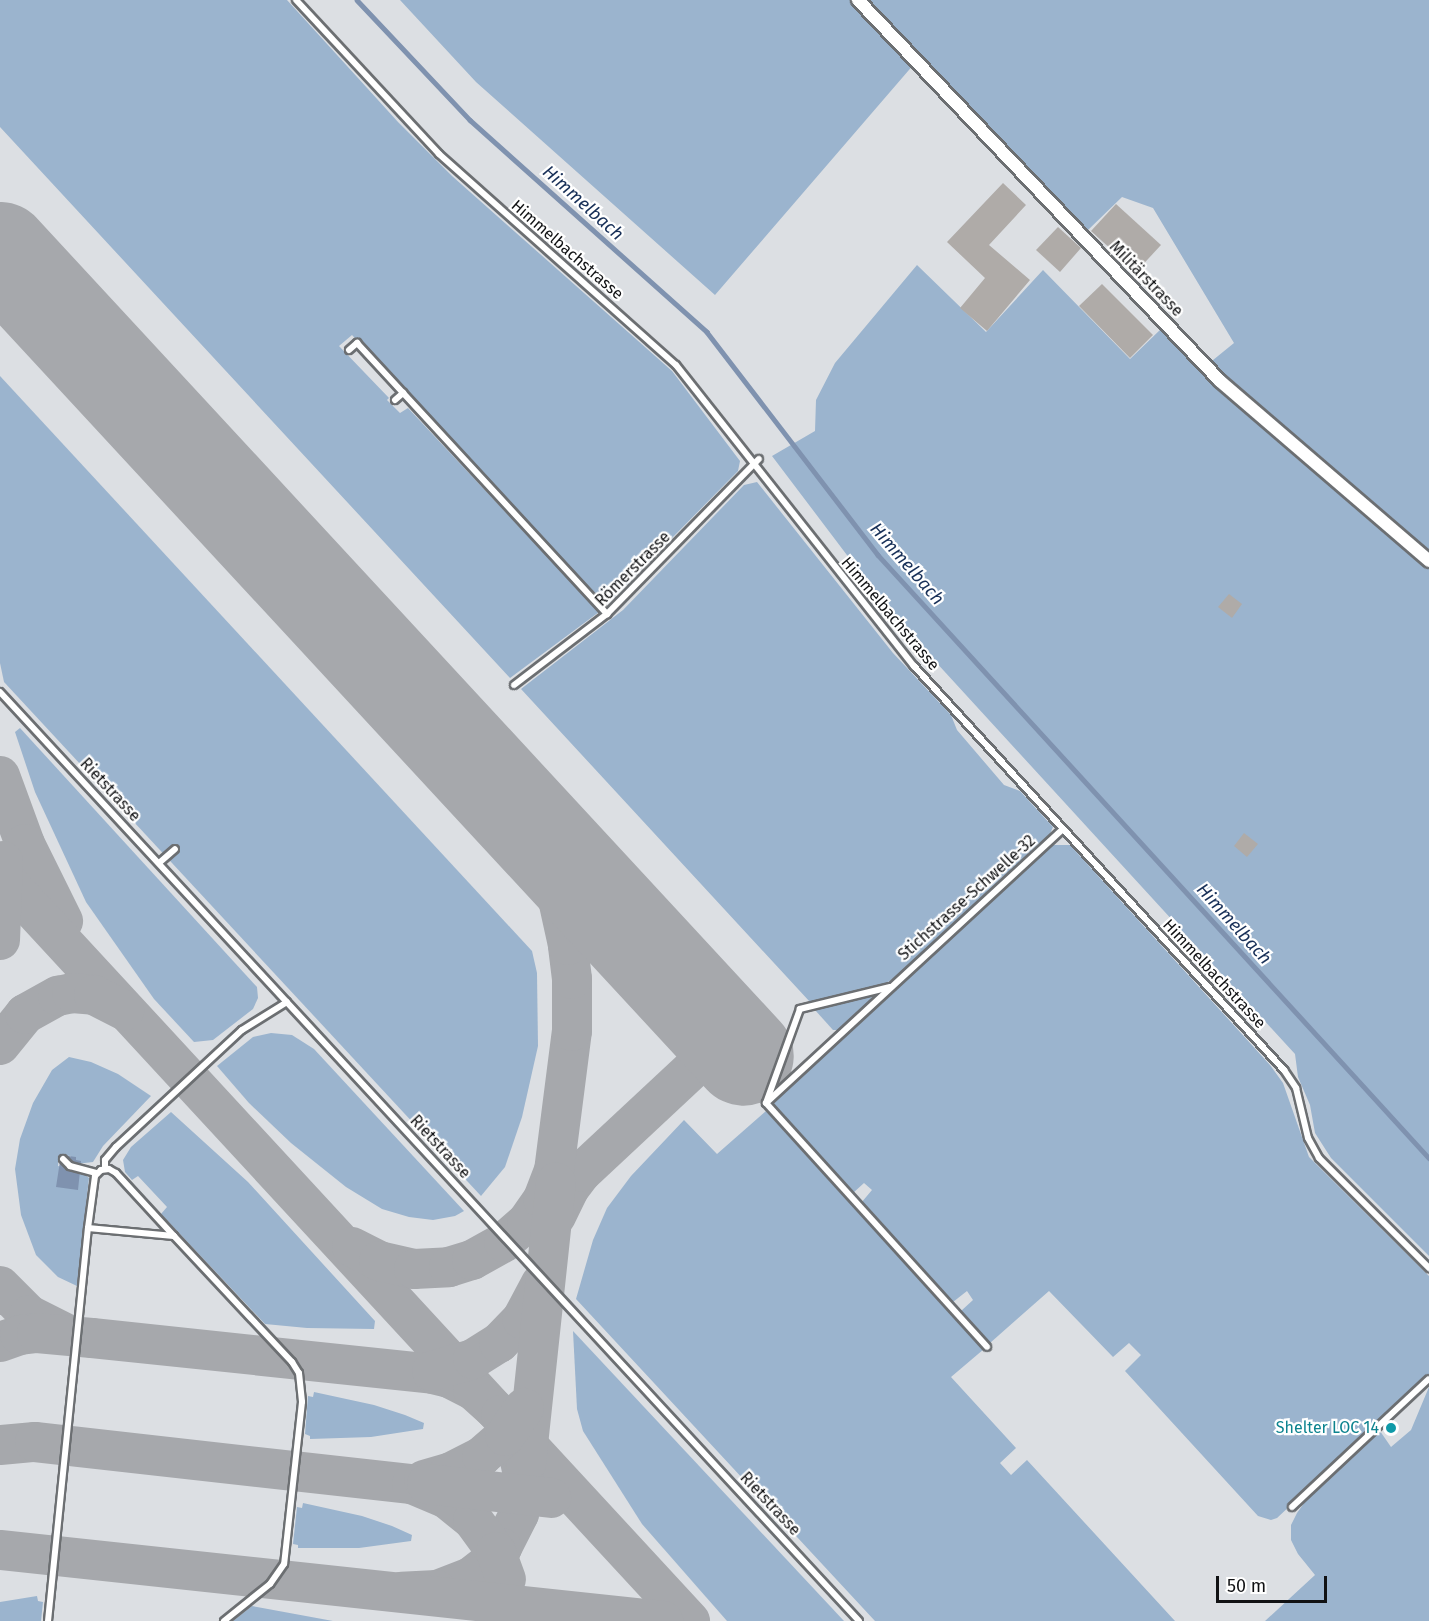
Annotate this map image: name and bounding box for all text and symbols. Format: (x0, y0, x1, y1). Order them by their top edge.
water label: Himmelbach (538, 161, 628, 245)
street label: Himmelbachstrasse (507, 196, 627, 304)
street label: Militärstrasse (1105, 237, 1187, 321)
water label: Himmelbach (865, 519, 949, 609)
street label: Römerstrasse (592, 528, 674, 610)
street label: Himmelbachstrasse (837, 553, 943, 675)
street label: Rietstrasse (76, 754, 144, 826)
street label: Stichstrasse-Schwelle-32 (894, 831, 1040, 965)
water label: Himmelbach (1192, 879, 1276, 969)
street label: Himmelbachstrasse (1158, 915, 1270, 1033)
street label: Rietstrasse (406, 1111, 474, 1183)
place label: Shelter LOC 14 (1276, 1418, 1379, 1438)
marker: Shelter LOC 14 (1384, 1421, 1398, 1435)
street label: Rietstrasse (736, 1468, 804, 1540)
scale bar (1219, 1564, 1330, 1602)
text: 50 m (1227, 1575, 1266, 1597)

